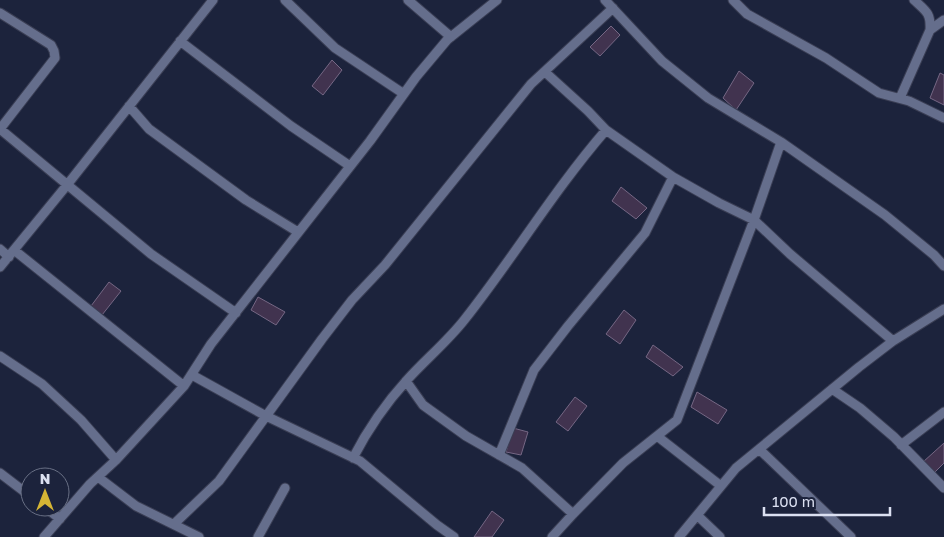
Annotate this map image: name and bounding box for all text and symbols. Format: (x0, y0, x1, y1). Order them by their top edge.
north arrow (20, 467, 70, 517)
text: N (40, 470, 50, 487)
scale bar (764, 484, 890, 516)
text: 100 m (772, 492, 815, 510)

